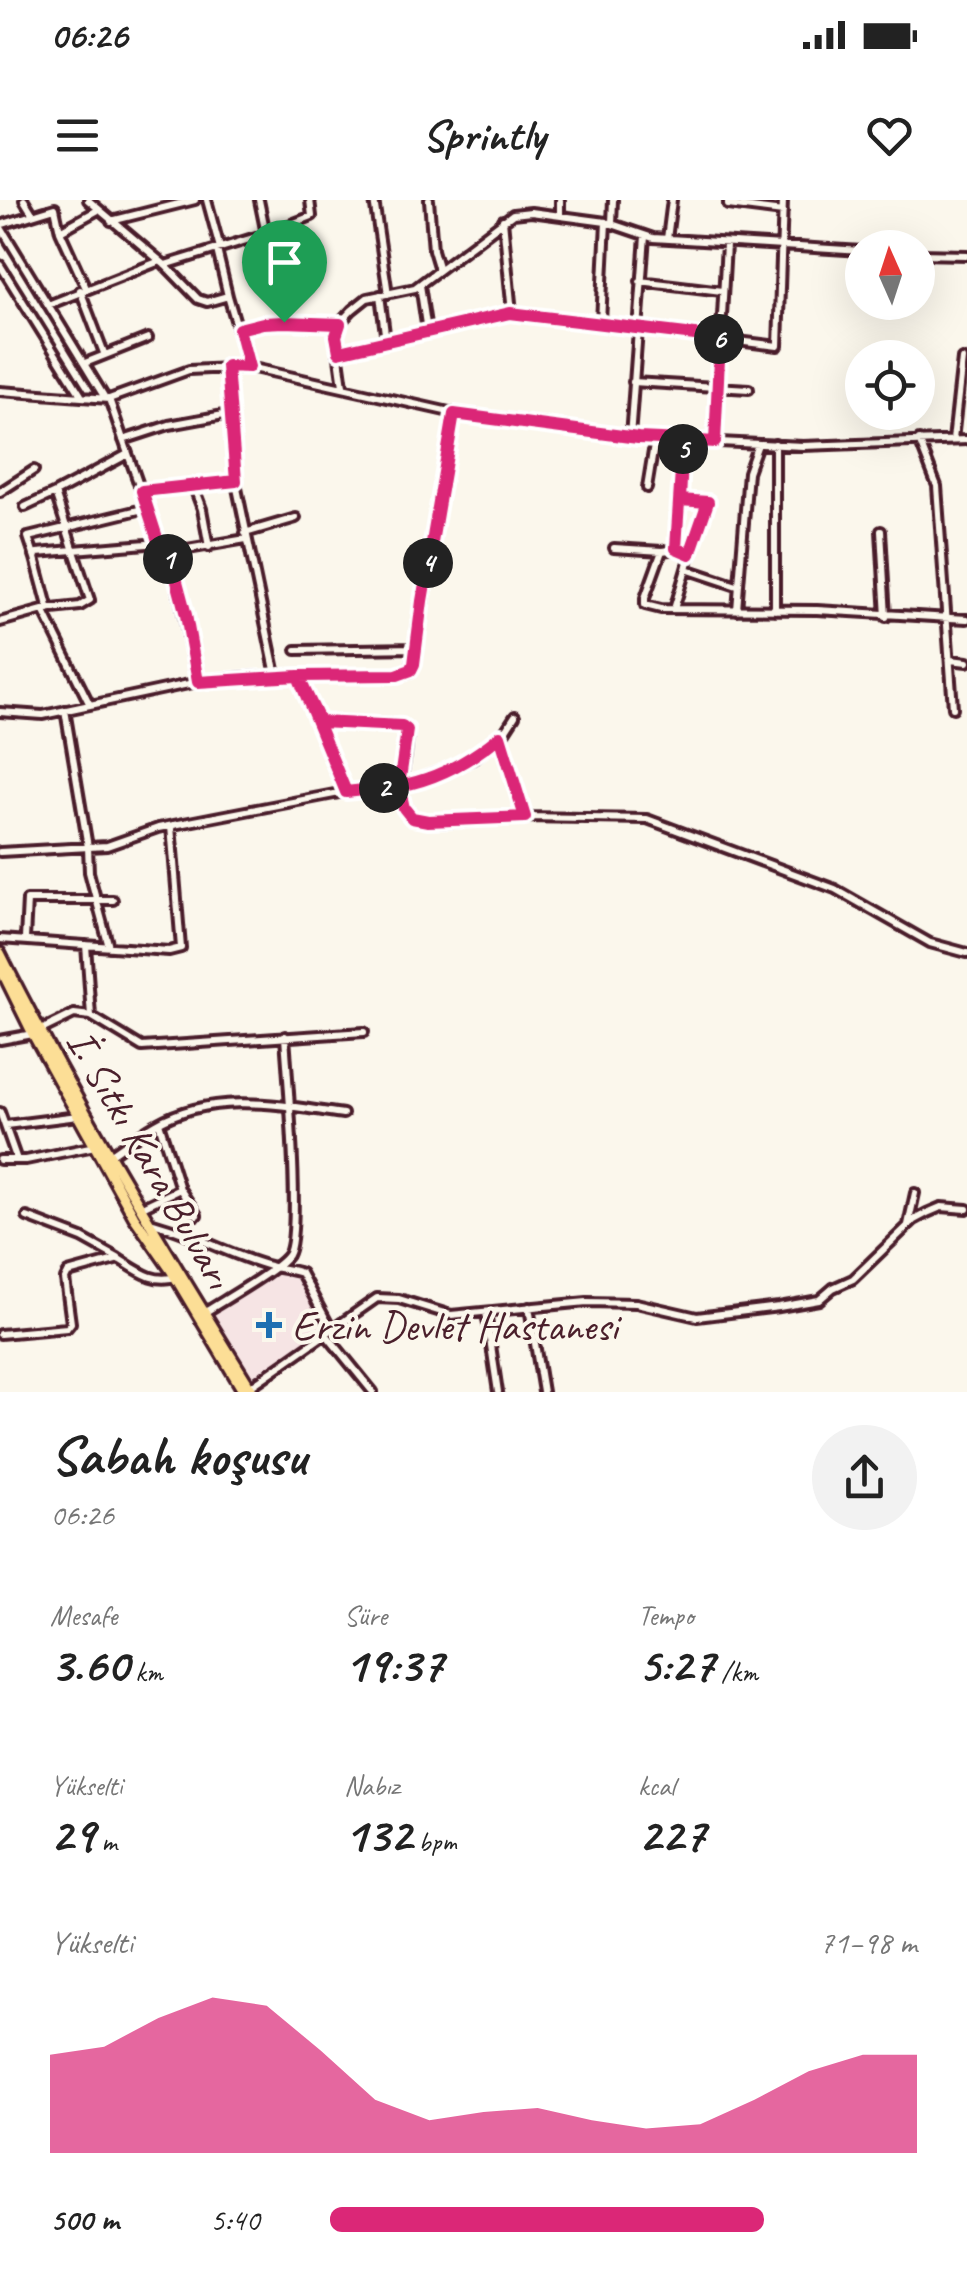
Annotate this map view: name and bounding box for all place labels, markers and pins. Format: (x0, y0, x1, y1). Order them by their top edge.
pin (242, 220, 327, 323)
pin: 6 (694, 314, 744, 364)
pin: 5 (658, 424, 708, 474)
pin: 1 (143, 534, 193, 584)
pin: 4 (403, 538, 453, 588)
pin: 2 (359, 763, 409, 813)
place label: Erzin Devlet Hastanesi (292, 1300, 623, 1353)
marker: Erzin Devlet Hastanesi (256, 1312, 282, 1338)

